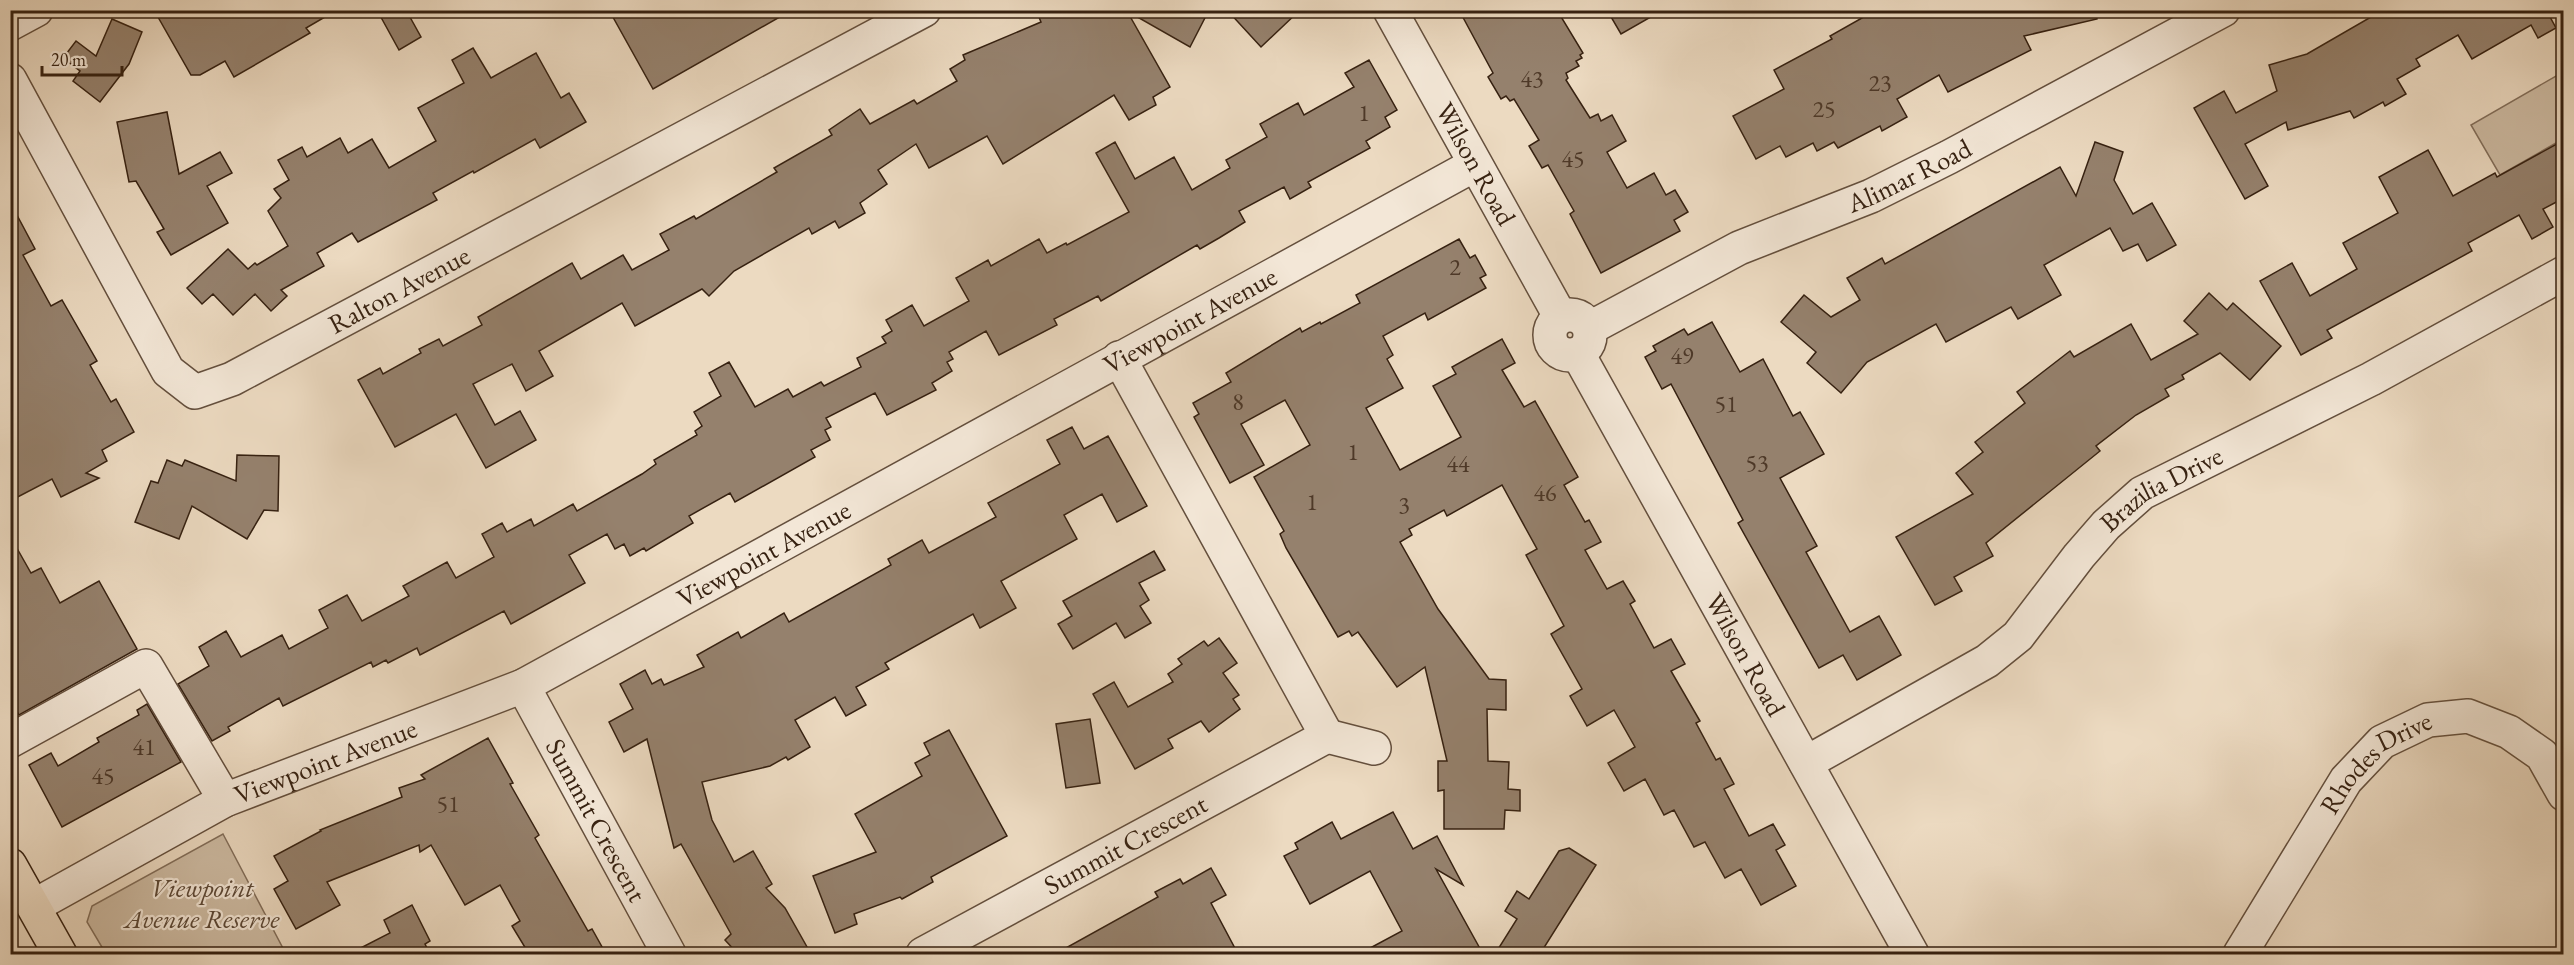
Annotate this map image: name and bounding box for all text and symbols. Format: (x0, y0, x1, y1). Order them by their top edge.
scale bar (42, 39, 122, 77)
text: 20 m (51, 48, 86, 71)
house number: 43 (1520, 63, 1544, 94)
house number: 23 (1868, 67, 1892, 98)
house number: 25 (1812, 93, 1836, 124)
street label: Wilson Road (1428, 96, 1524, 232)
house number: 1 (1358, 97, 1370, 128)
street label: Alimar Road (1841, 130, 1978, 221)
house number: 45 (1561, 143, 1585, 174)
street label: Ralton Avenue (322, 237, 476, 341)
house number: 2 (1449, 251, 1461, 282)
street label: Viewpoint Avenue (1097, 258, 1283, 382)
house number: 49 (1670, 340, 1694, 371)
house number: 8 (1232, 386, 1244, 417)
house number: 51 (1714, 388, 1738, 419)
house number: 1 (1347, 436, 1359, 467)
street label: Brazilia Drive (2092, 438, 2228, 540)
house number: 53 (1745, 447, 1769, 478)
house number: 44 (1446, 448, 1470, 479)
house number: 46 (1533, 477, 1557, 508)
house number: 1 (1306, 486, 1318, 517)
house number: 3 (1398, 489, 1410, 520)
street label: Viewpoint Avenue (670, 492, 857, 615)
street label: Wilson Road (1697, 587, 1794, 722)
street label: Rhodes Drive (2311, 703, 2437, 820)
street label: Viewpoint Avenue (229, 710, 422, 812)
house number: 41 (132, 731, 156, 762)
street label: Summit Crescent (538, 732, 655, 908)
house number: 45 (91, 760, 115, 791)
street label: Summit Crescent (1037, 786, 1213, 903)
house number: 51 (436, 788, 460, 819)
park label: Viewpoint Avenue Reserve (122, 870, 280, 936)

